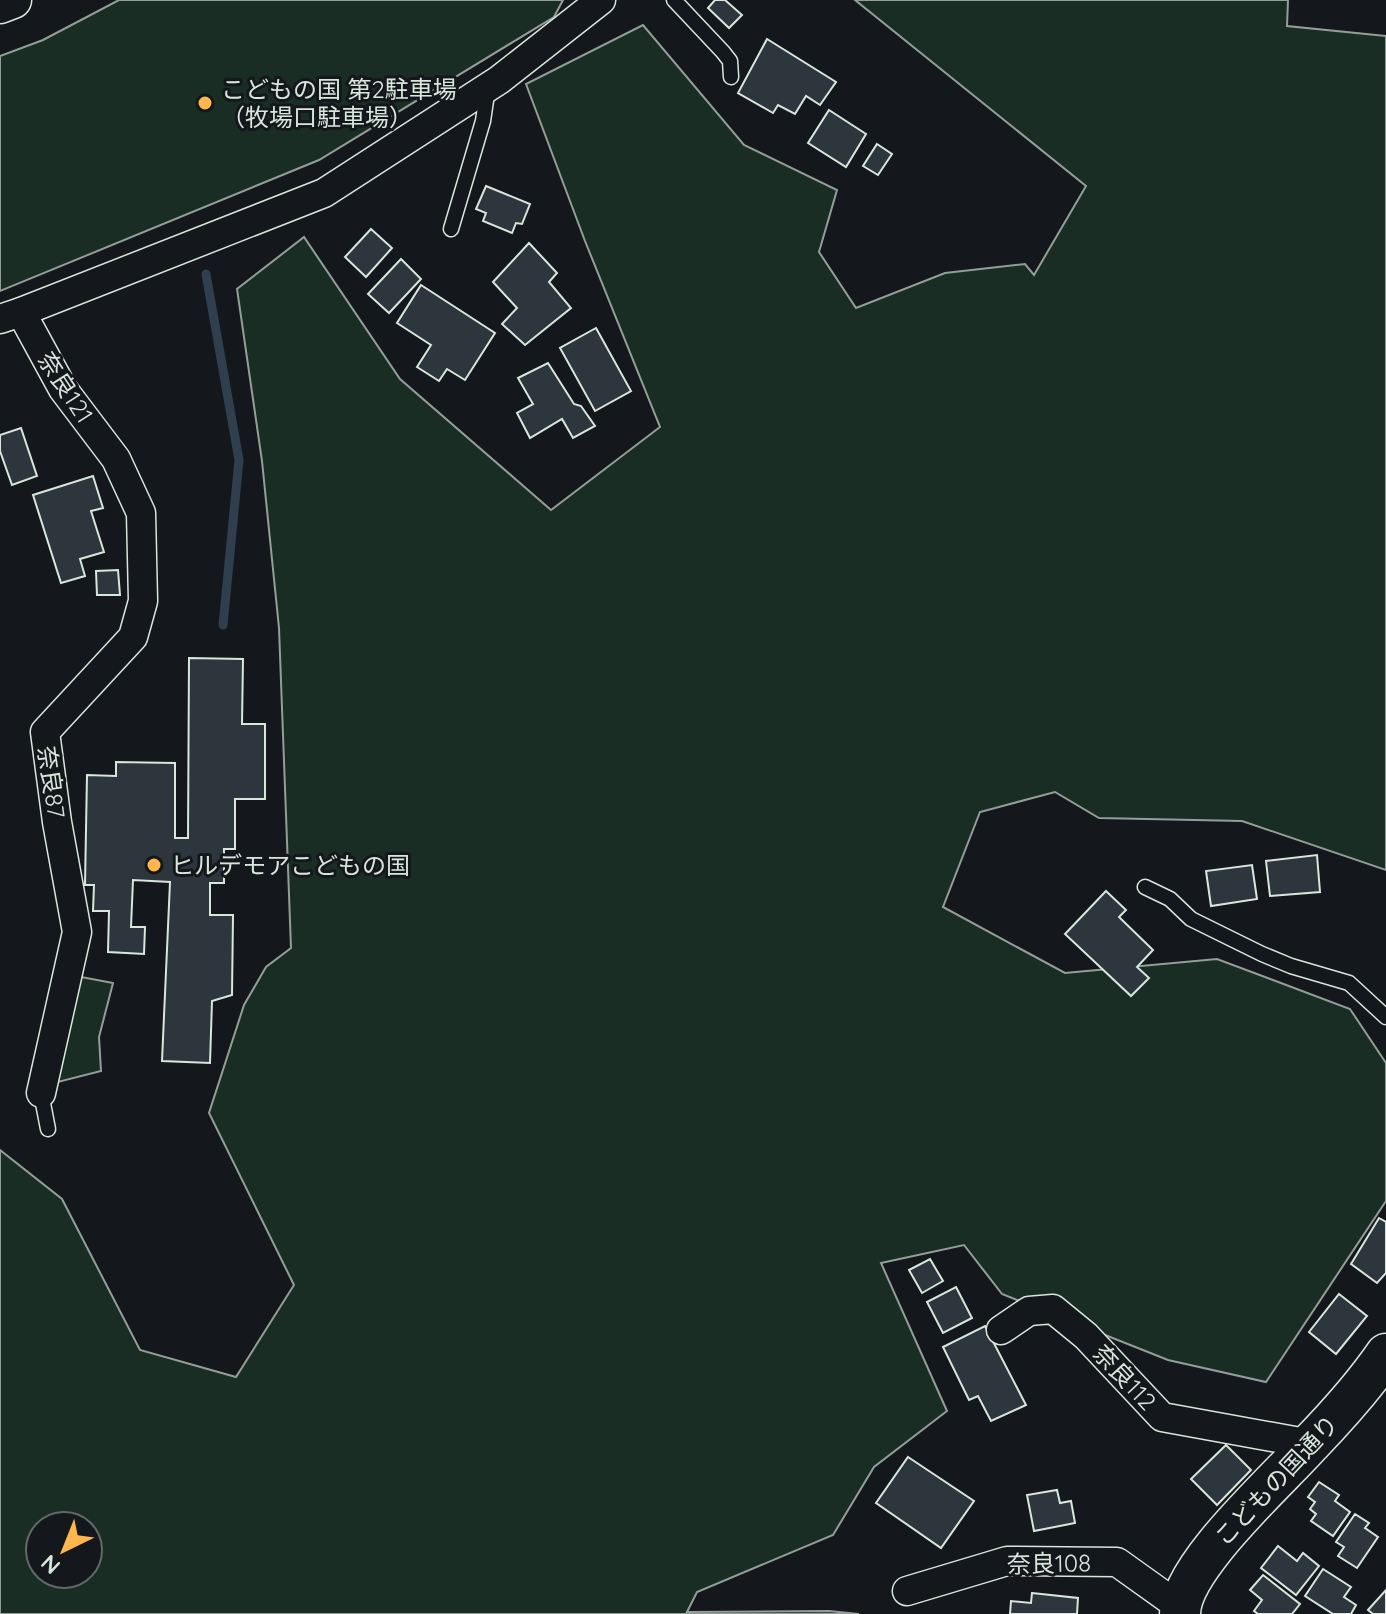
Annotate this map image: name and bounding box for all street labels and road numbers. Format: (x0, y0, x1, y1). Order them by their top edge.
street label: 奈良121 (32, 346, 100, 428)
street label: 奈良87 (32, 744, 72, 820)
street label: 奈良112 (1087, 1338, 1163, 1416)
street label: こどもの国通り (1208, 1408, 1344, 1552)
street label: 奈良108 (1007, 1547, 1091, 1579)

